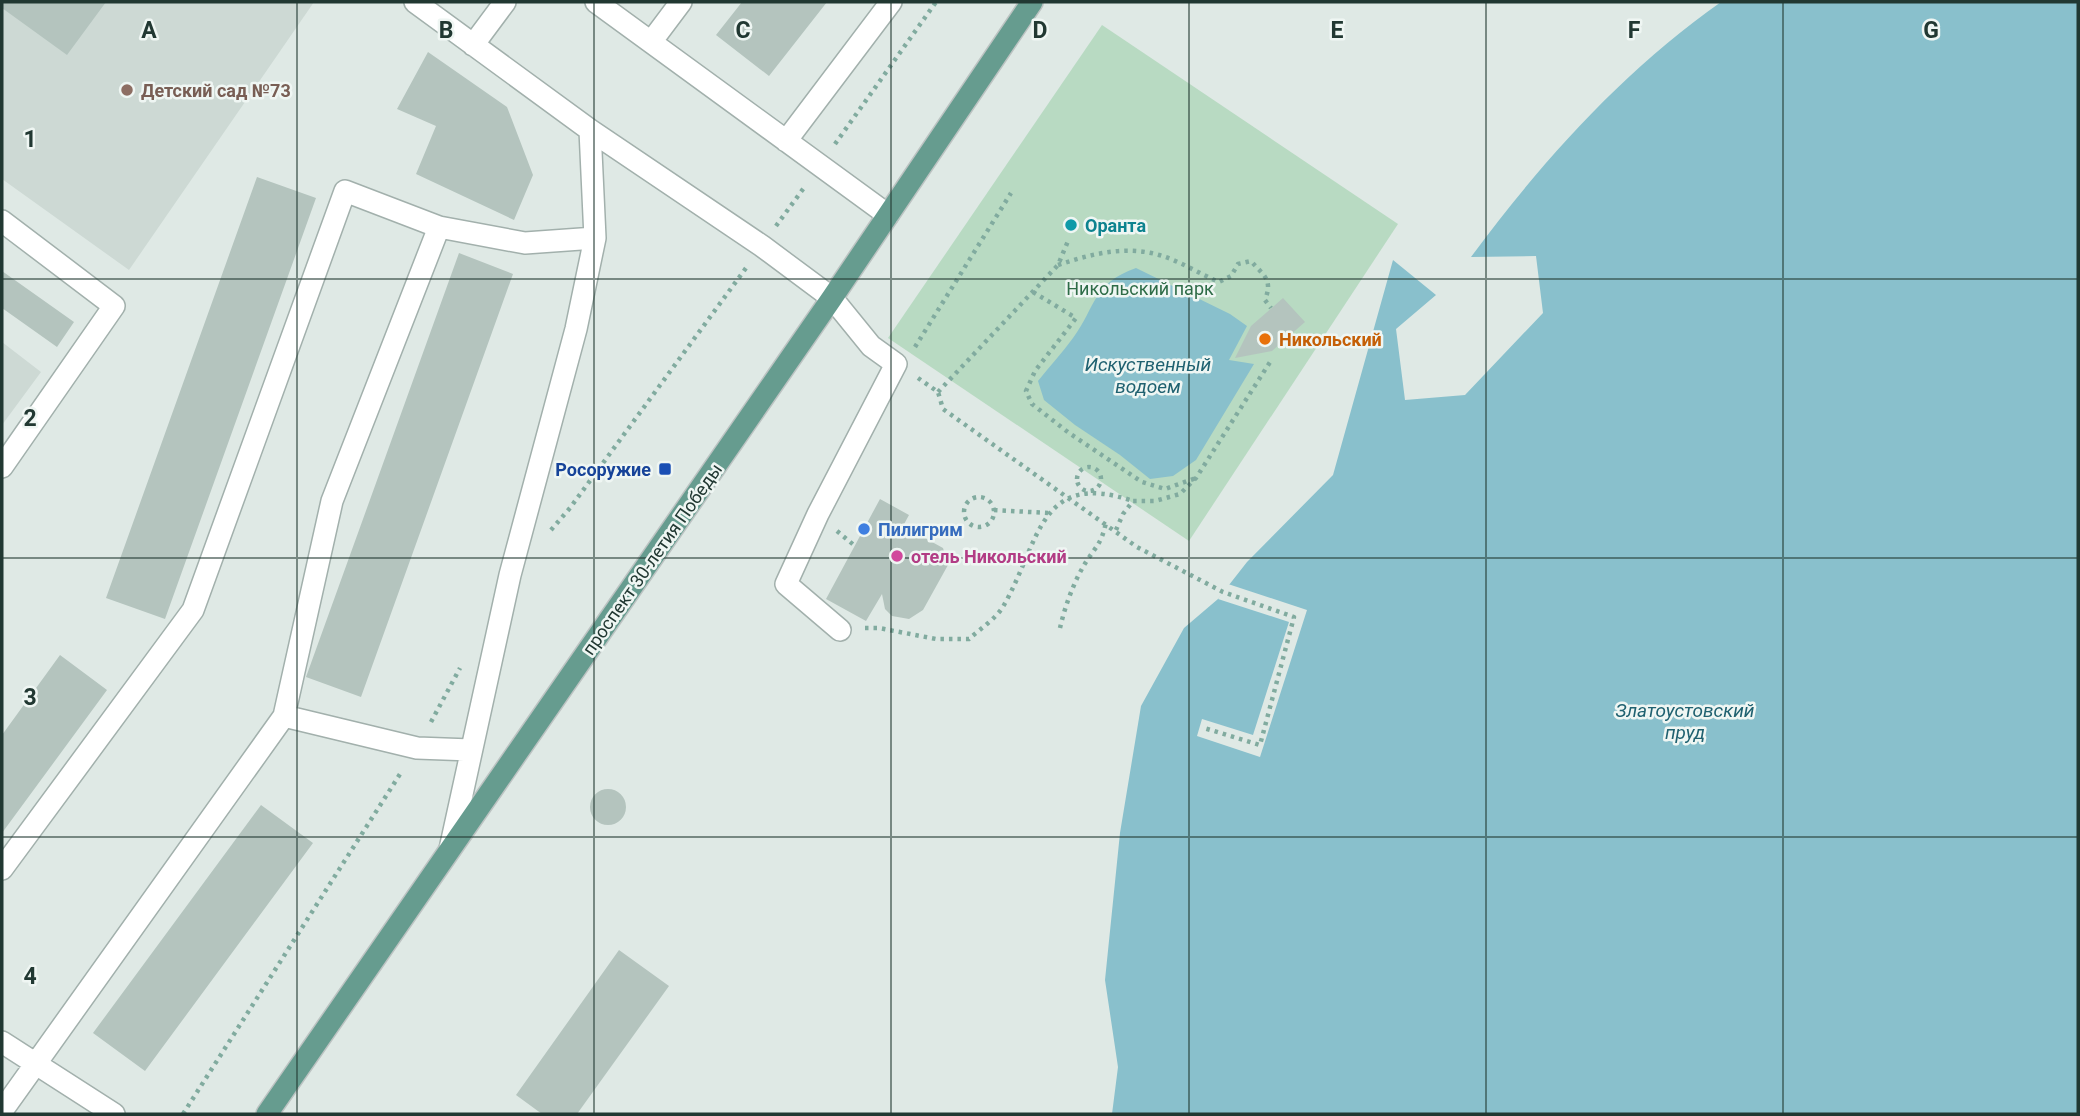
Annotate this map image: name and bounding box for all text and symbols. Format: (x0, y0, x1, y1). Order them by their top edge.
text: A (141, 17, 157, 44)
text: B (439, 17, 453, 44)
text: C (735, 17, 751, 44)
text: D (1033, 17, 1047, 44)
text: E (1331, 17, 1344, 44)
text: F (1628, 17, 1641, 44)
text: G (1923, 17, 1939, 44)
place label: Детский сад №73 (141, 80, 291, 101)
marker: Детский сад №73 (119, 82, 135, 98)
text: 1 (23, 126, 37, 153)
place label: Оранта (1085, 215, 1146, 236)
marker: Оранта (1063, 217, 1079, 233)
park label: Никольский парк (1066, 278, 1214, 299)
place label: Никольский (1279, 329, 1382, 350)
marker: Никольский (1257, 331, 1273, 347)
water label: Искуственный водоем (1085, 353, 1212, 398)
text: 2 (23, 405, 37, 432)
place label: Росоружие (555, 459, 651, 480)
street label: проспект 30-летия Победы (578, 459, 726, 659)
marker: Росоружие (657, 461, 673, 477)
place label: Пилигрим (878, 519, 963, 540)
marker: Пилигрим (856, 521, 872, 537)
place label: отель Никольский (911, 546, 1067, 567)
marker: отель Никольский (889, 548, 905, 564)
text: 3 (23, 684, 37, 711)
water label: Златоустовский пруд (1616, 699, 1755, 744)
text: 4 (23, 963, 37, 990)

